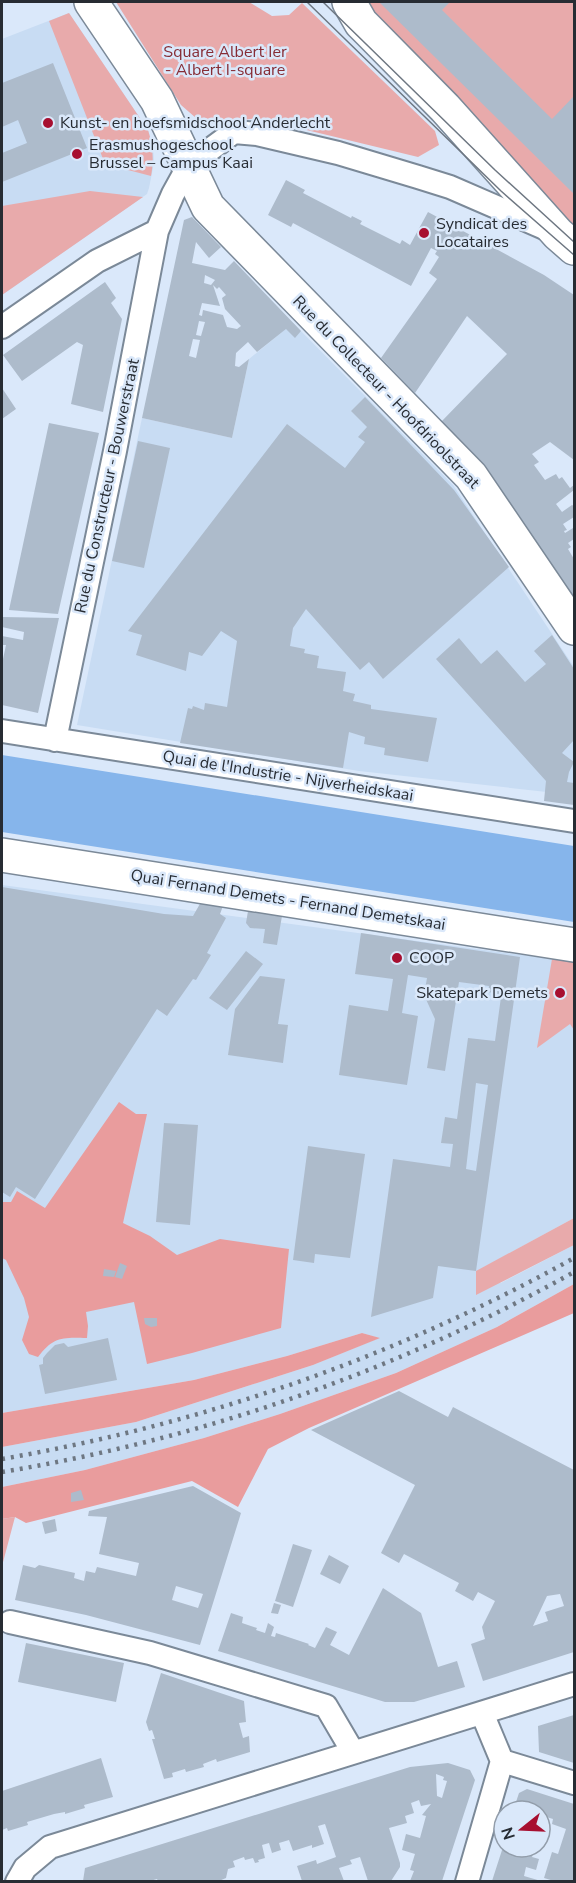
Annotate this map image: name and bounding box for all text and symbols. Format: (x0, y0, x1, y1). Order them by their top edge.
park label: Square Albert Ier - Albert I-square (163, 41, 287, 81)
place label: Kunst- en hoefsmidschool Anderlecht (60, 112, 331, 134)
marker: Kunst- en hoefsmidschool Anderlecht (41, 116, 55, 130)
place label: Erasmushogeschool Brussel – Campus Kaai (89, 134, 253, 174)
marker: Erasmushogeschool Brussel – Campus Kaai (70, 147, 84, 161)
place label: Syndicat des Locataires (436, 213, 527, 253)
marker: Syndicat des Locataires (417, 226, 431, 240)
street label: Rue du Collecteur - Hoofdrioolstraat (288, 291, 485, 494)
street label: Rue du Constructeur - Bouwerstraat (69, 356, 145, 615)
street label: Quai de l'Industrie - Nijverheidskaai (161, 745, 415, 807)
street label: Quai Fernand Demets - Fernand Demetskaai (129, 864, 447, 936)
place label: COOP (409, 947, 454, 969)
marker: COOP (390, 951, 404, 965)
place label: Skatepark Demets (416, 982, 548, 1004)
marker: Skatepark Demets (553, 986, 567, 1000)
north arrow (492, 1799, 552, 1859)
text: N (496, 1824, 521, 1842)

